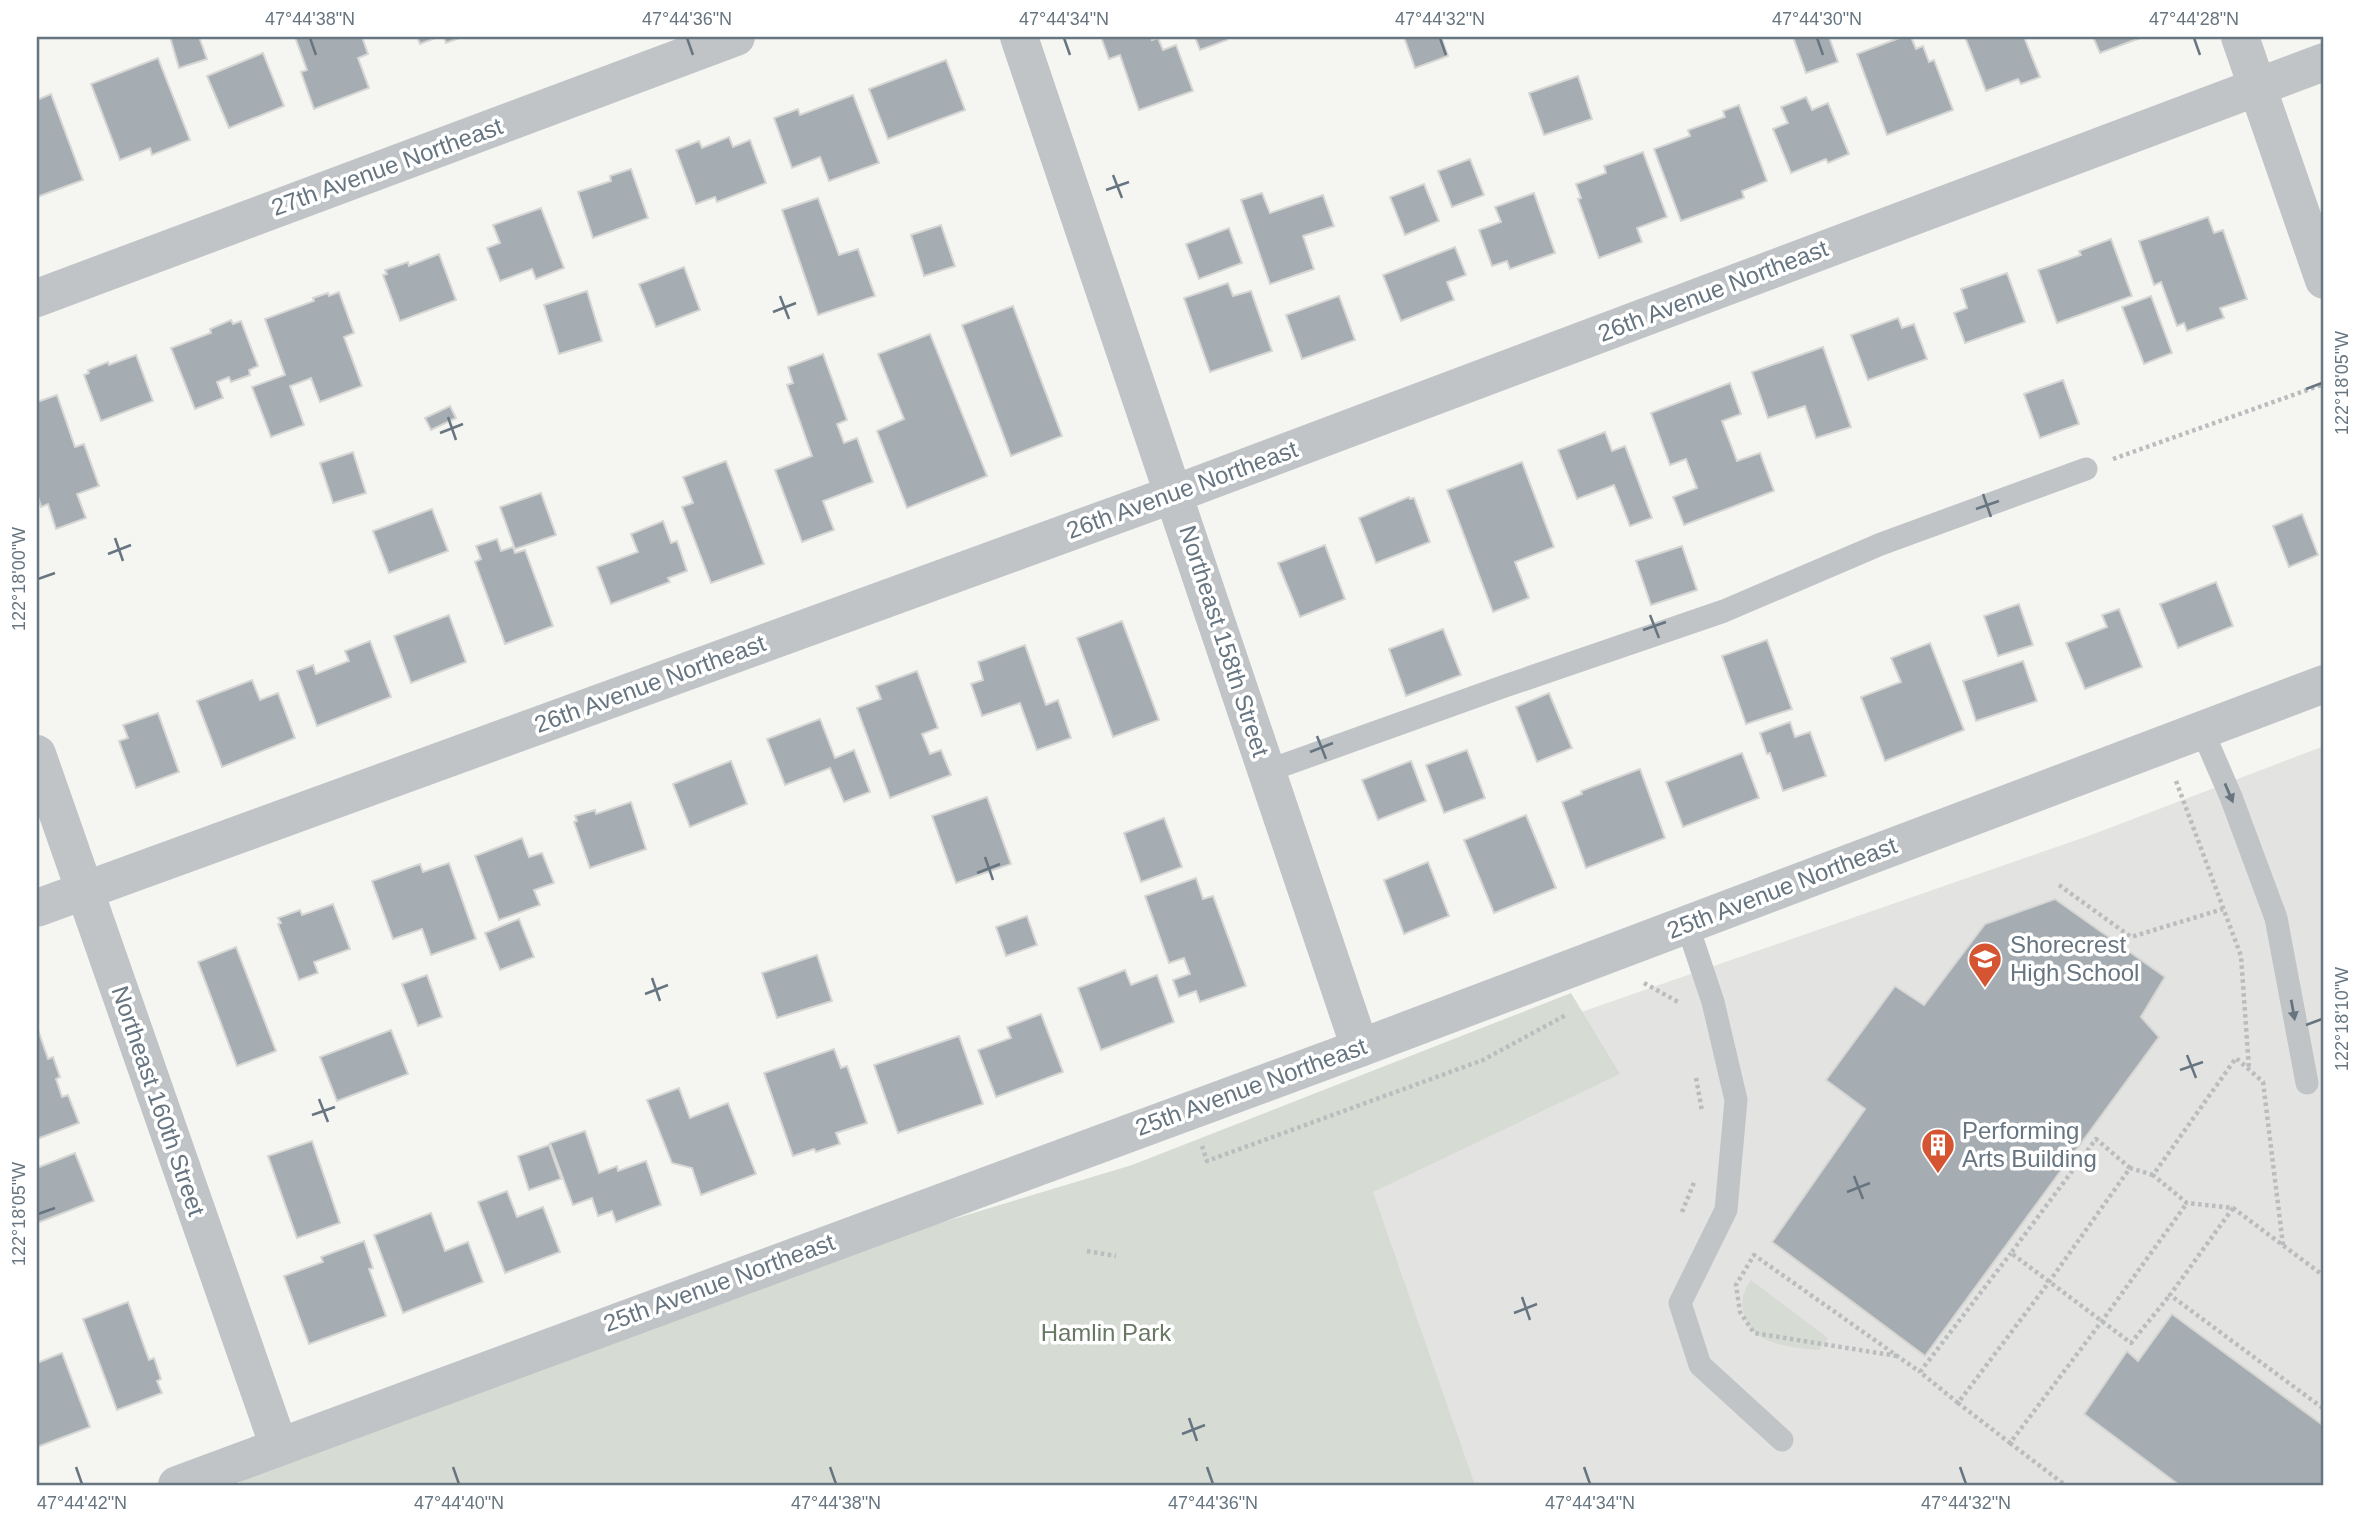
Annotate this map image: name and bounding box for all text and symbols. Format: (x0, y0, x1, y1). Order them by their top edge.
text: 47°44'38"N (265, 9, 355, 29)
text: 47°44'36"N (642, 9, 732, 29)
text: 47°44'34"N (1019, 9, 1109, 29)
text: 47°44'32"N (1395, 9, 1485, 29)
text: 47°44'30"N (1772, 9, 1862, 29)
text: 47°44'28"N (2149, 9, 2239, 29)
street label: 27th Avenue Northeast (268, 112, 506, 221)
street label: 26th Avenue Northeast (1594, 234, 1832, 347)
text: 122°18'05"W (2332, 331, 2352, 435)
street label: 26th Avenue Northeast (1063, 435, 1301, 544)
street label: Northeast 158th Street (1174, 522, 1275, 760)
text: 122°18'00"W (9, 527, 29, 631)
street label: 26th Avenue Northeast (531, 629, 769, 738)
one-way arrow (2223, 783, 2235, 803)
street label: 25th Avenue Northeast (1663, 831, 1901, 944)
place label: Shorecrest High School (2010, 931, 2139, 986)
school or university icon: Shorecrest High School (1966, 940, 2004, 989)
text: 122°18'10"W (2332, 967, 2352, 1071)
street label: Northeast 160th Street (106, 982, 211, 1220)
one-way arrow (2288, 999, 2299, 1021)
street label: 25th Avenue Northeast (1132, 1032, 1370, 1141)
place label: Performing Arts Building (1962, 1117, 2097, 1172)
building icon: Performing Arts Building (1919, 1126, 1957, 1175)
text: 122°18'05"W (9, 1162, 29, 1266)
street label: 25th Avenue Northeast (600, 1228, 838, 1337)
park label: Hamlin Park (1041, 1319, 1172, 1346)
text: 47°44'42"N (37, 1493, 127, 1513)
text: 47°44'40"N (414, 1493, 504, 1513)
text: 47°44'38"N (791, 1493, 881, 1513)
text: 47°44'36"N (1168, 1493, 1258, 1513)
text: 47°44'34"N (1545, 1493, 1635, 1513)
text: 47°44'32"N (1921, 1493, 2011, 1513)

